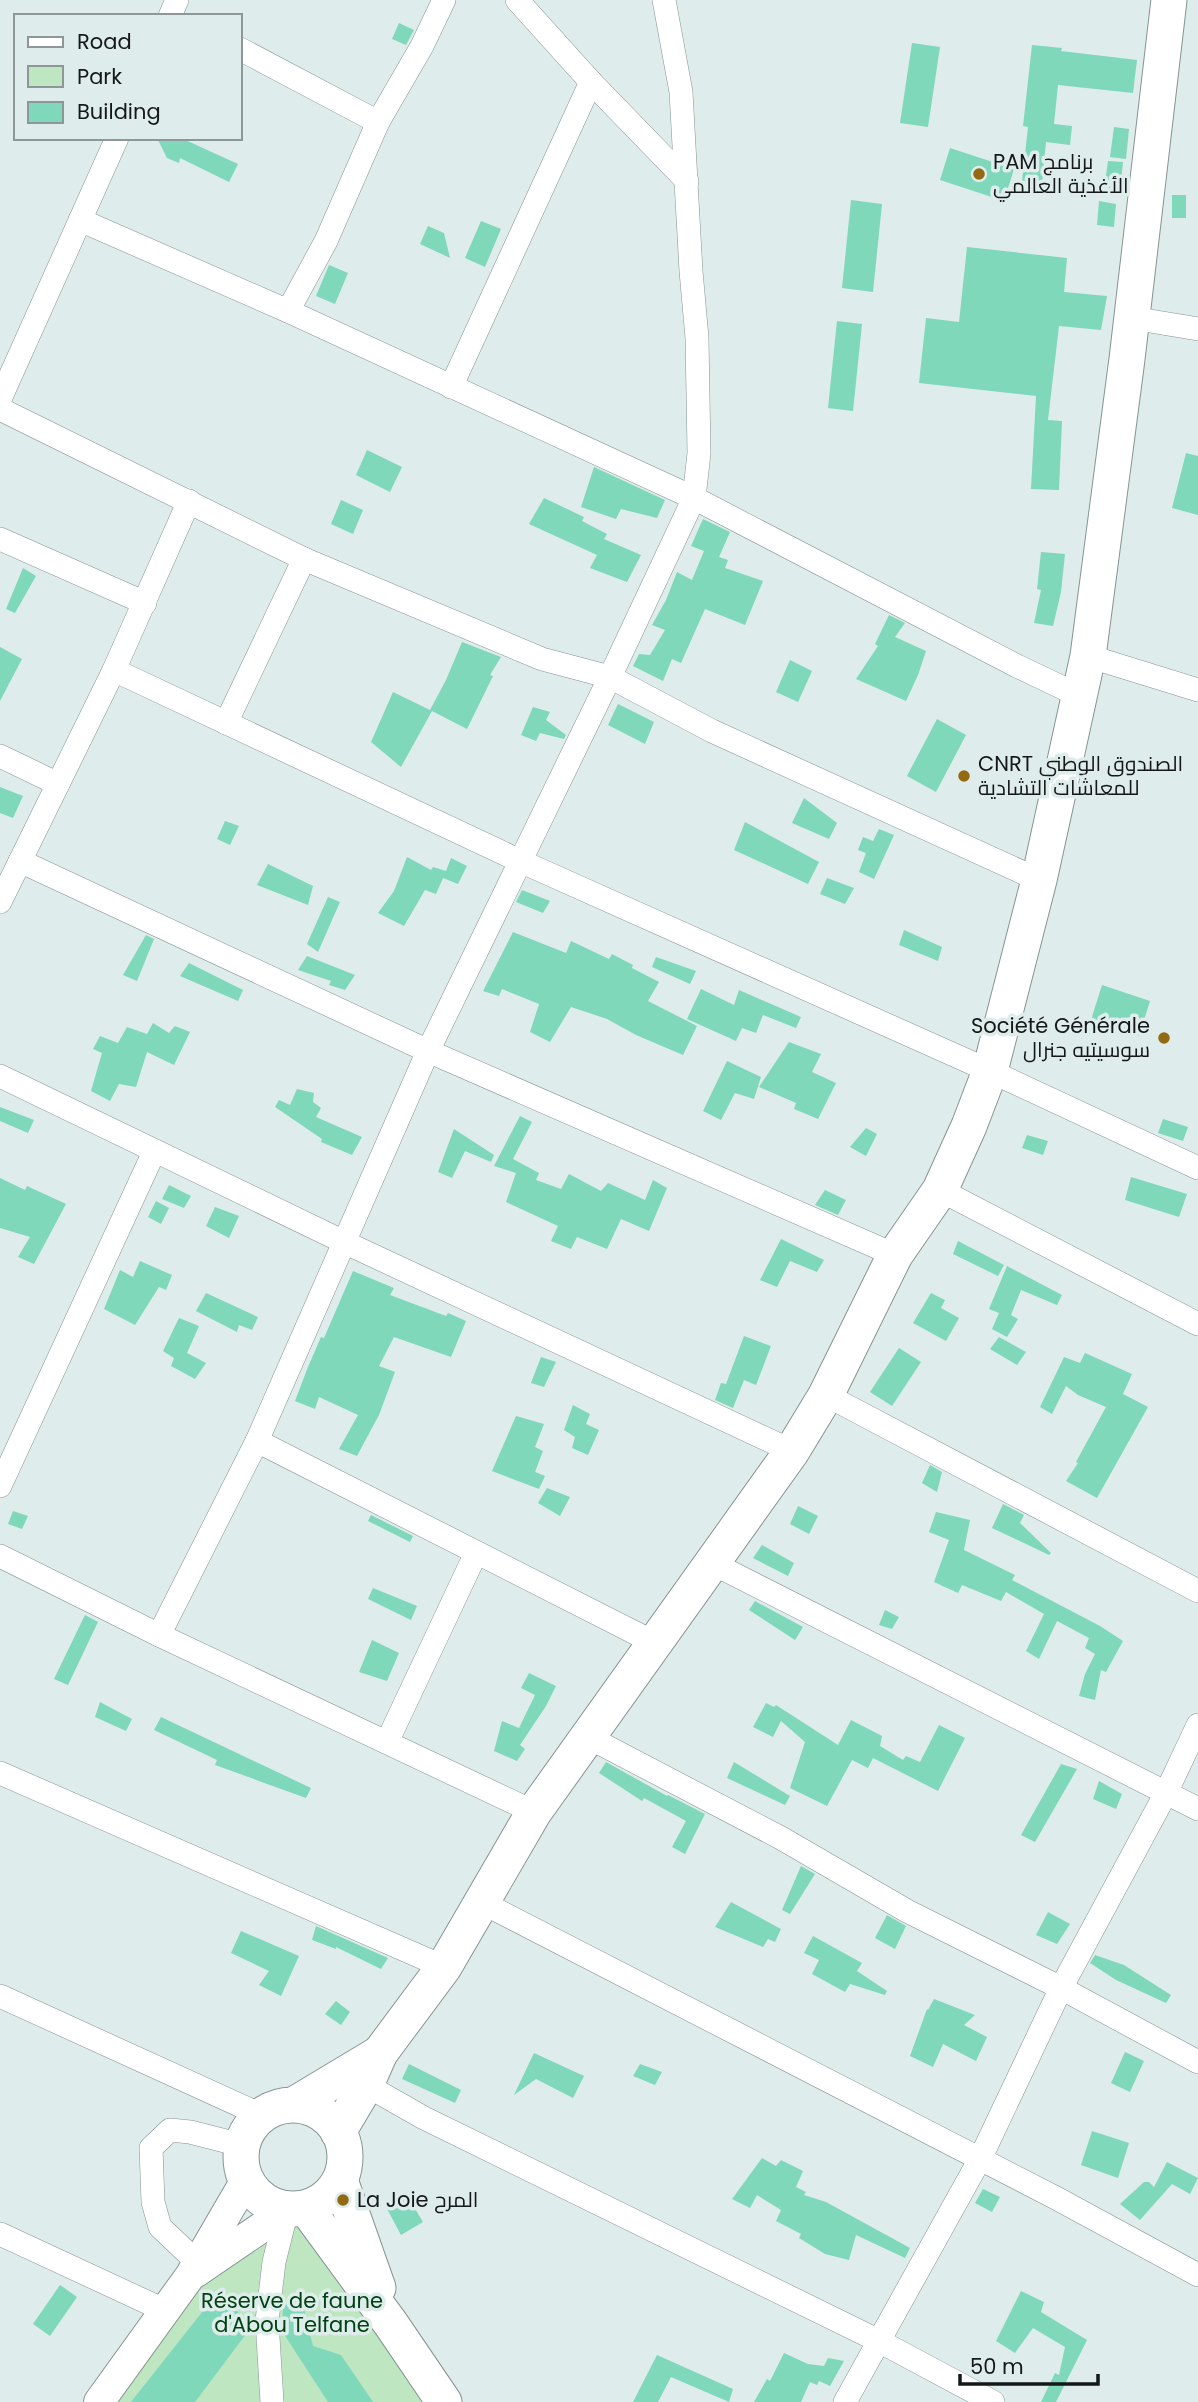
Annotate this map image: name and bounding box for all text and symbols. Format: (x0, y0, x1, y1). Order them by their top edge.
legend (14, 14, 242, 140)
text: Road (77, 27, 132, 56)
text: Park (77, 62, 122, 91)
text: Building (77, 97, 161, 126)
place label: PAM برنامج الأغذية العالمي (993, 147, 1129, 202)
marker: PAM برنامج الأغذية العالمي (971, 166, 987, 182)
place label: CNRT الصندوق الوطني للمعاشات التشادية (978, 749, 1183, 802)
marker: CNRT الصندوق الوطني للمعاشات التشادية (956, 768, 972, 784)
place label: Société Générale سوسيتيه جنرال (971, 1011, 1150, 1064)
marker: Société Générale سوسيتيه جنرال (1156, 1030, 1172, 1046)
place label: La Joie المرح (357, 2185, 478, 2214)
marker: La Joie المرح (335, 2192, 351, 2208)
park label: Réserve de faune d'Abou Telfane (201, 2286, 383, 2339)
scale bar (960, 2342, 1098, 2386)
text: 50 m (970, 2352, 1024, 2381)

